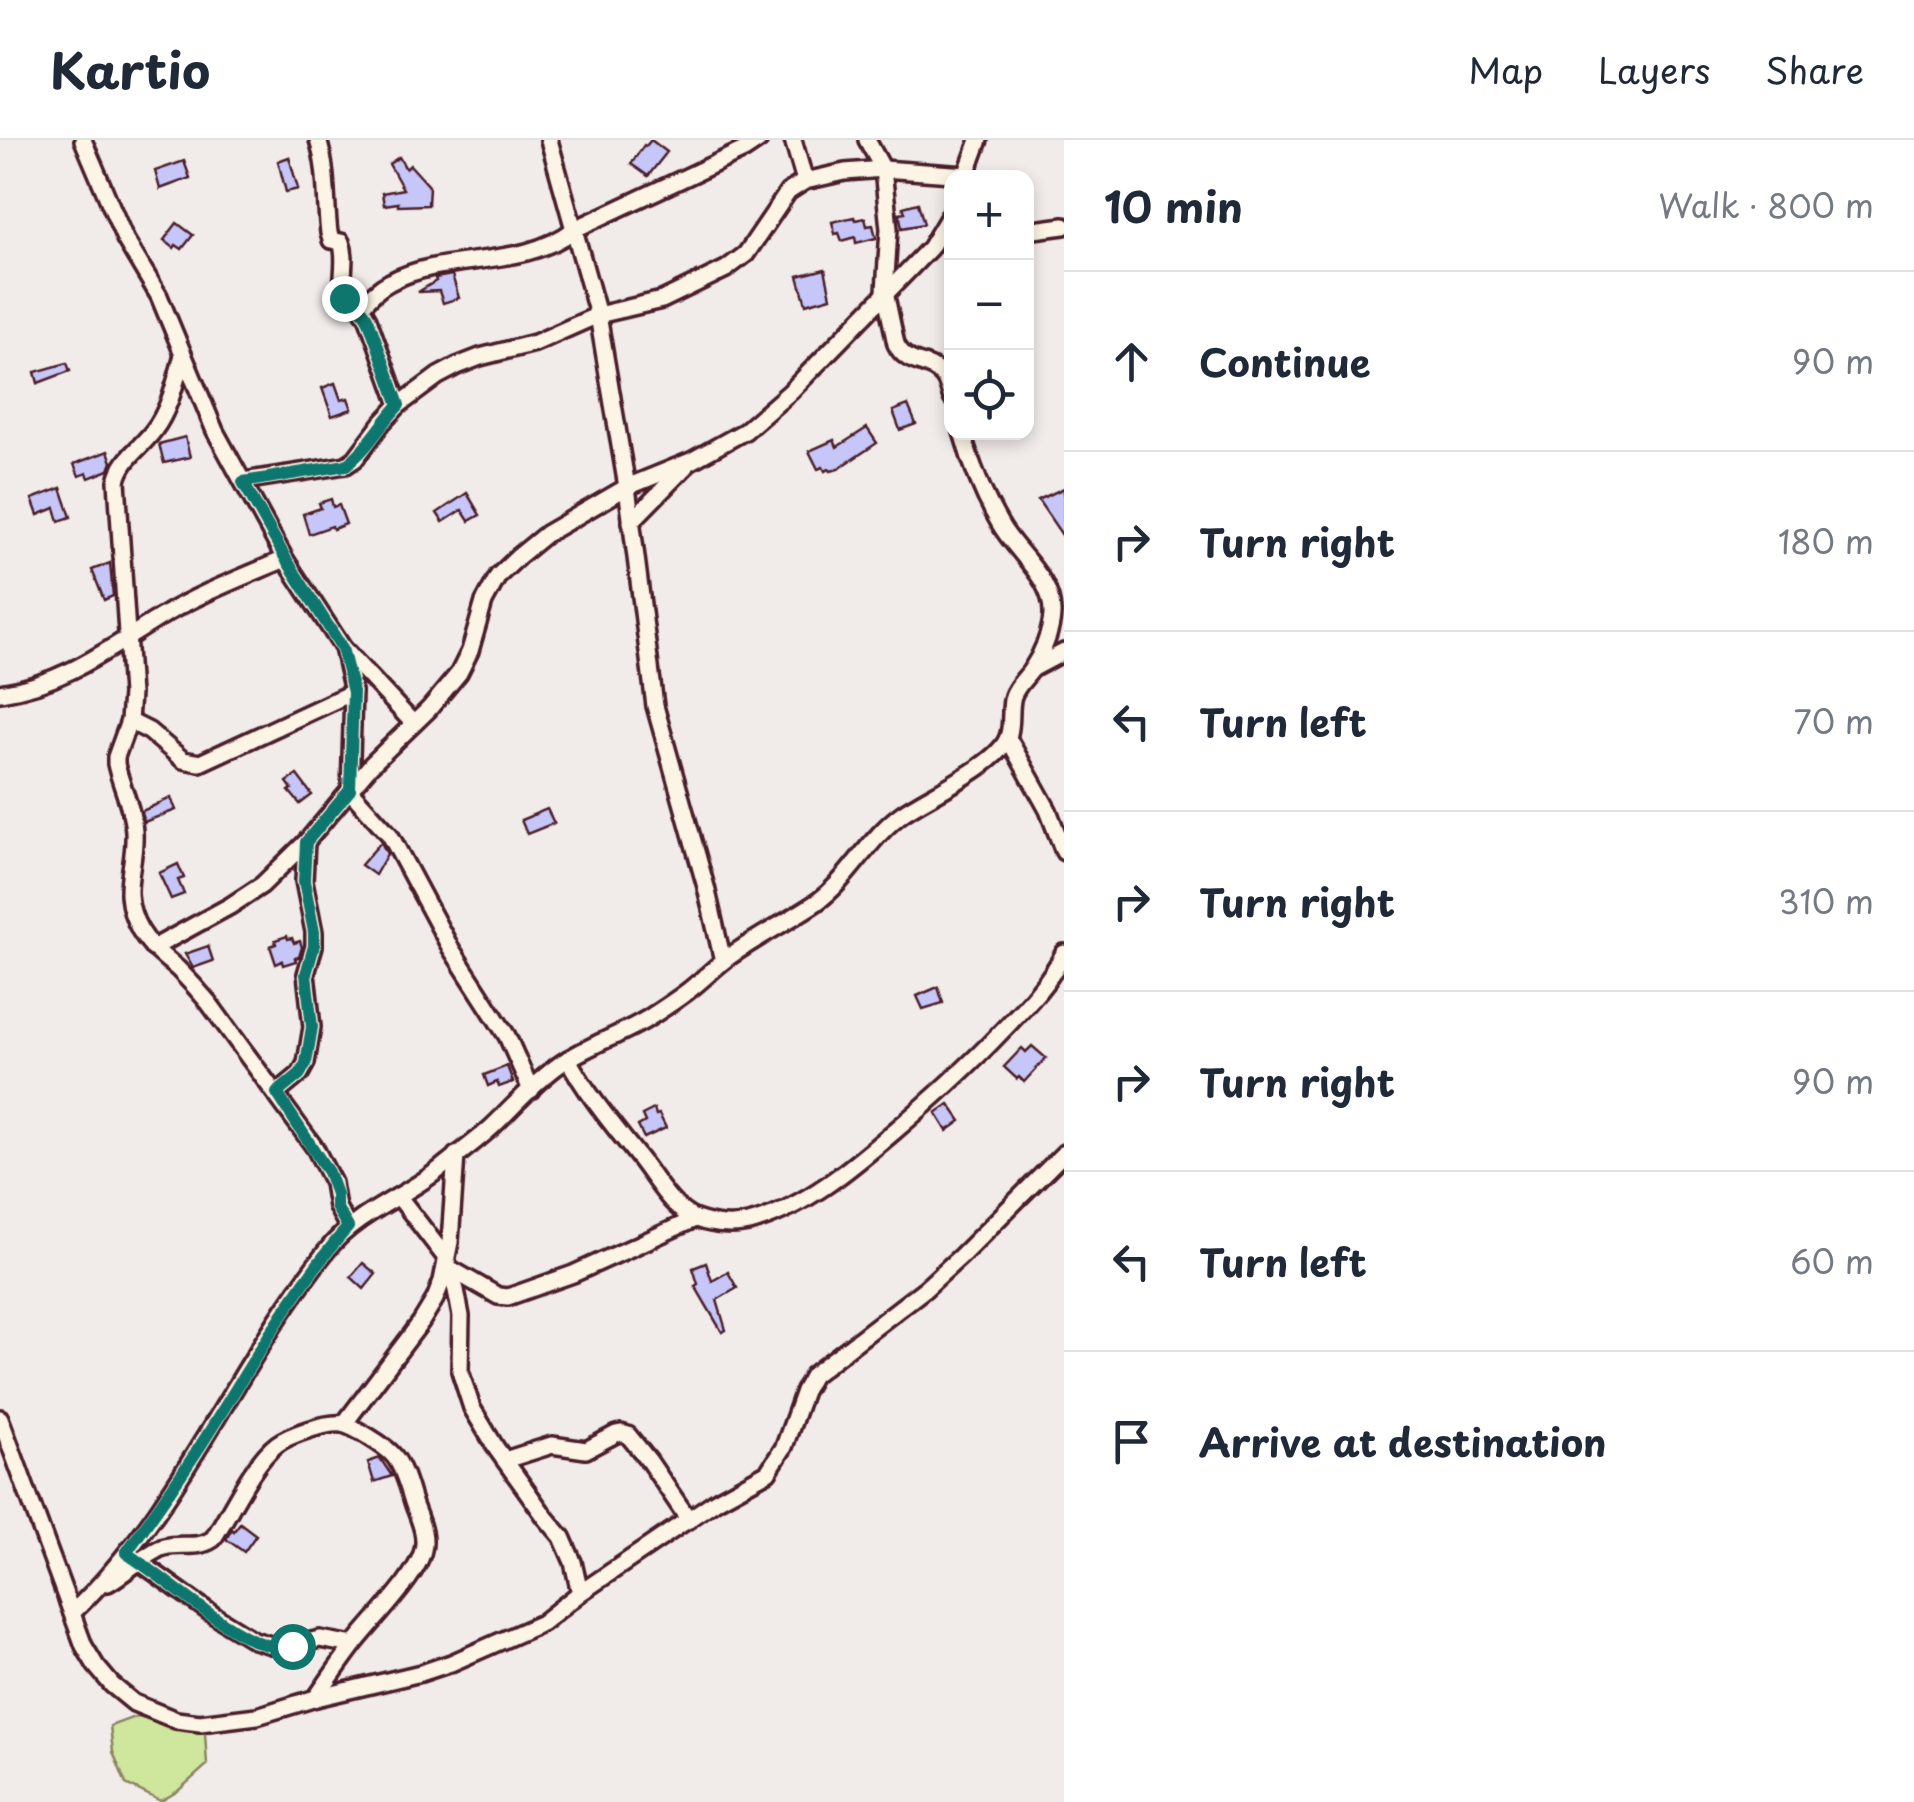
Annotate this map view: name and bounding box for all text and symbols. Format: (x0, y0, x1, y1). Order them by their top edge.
text: Kartio (50, 33, 210, 105)
text: Map (1468, 43, 1543, 96)
text: Layers (1598, 43, 1710, 96)
text: Share (1765, 43, 1864, 96)
map controls (944, 170, 1034, 440)
button: + (944, 170, 1034, 260)
text: 10 min (1104, 174, 1243, 237)
text: Walk · 800 m (1659, 181, 1874, 229)
button: − (944, 260, 1034, 350)
route end (322, 276, 368, 322)
text: Continue (1199, 333, 1370, 390)
icon: ahead (1104, 334, 1159, 389)
text: 90 m (1792, 337, 1874, 385)
button: locate (944, 350, 1034, 440)
text: Turn right (1199, 513, 1395, 570)
icon: right (1104, 514, 1159, 569)
text: 180 m (1778, 517, 1874, 565)
text: Turn left (1199, 693, 1367, 750)
icon: left (1104, 694, 1159, 749)
text: 70 m (1794, 697, 1874, 745)
text: Turn right (1199, 873, 1395, 930)
icon: right (1104, 874, 1159, 929)
text: 310 m (1778, 877, 1874, 925)
text: Turn right (1199, 1053, 1395, 1110)
icon: right (1104, 1054, 1159, 1109)
text: 90 m (1792, 1057, 1874, 1105)
text: Turn left (1199, 1233, 1367, 1290)
icon: left (1104, 1234, 1159, 1289)
text: 60 m (1790, 1237, 1874, 1285)
text: Arrive at destination (1199, 1413, 1607, 1470)
icon: arrive (1104, 1414, 1159, 1469)
route start (270, 1624, 316, 1670)

